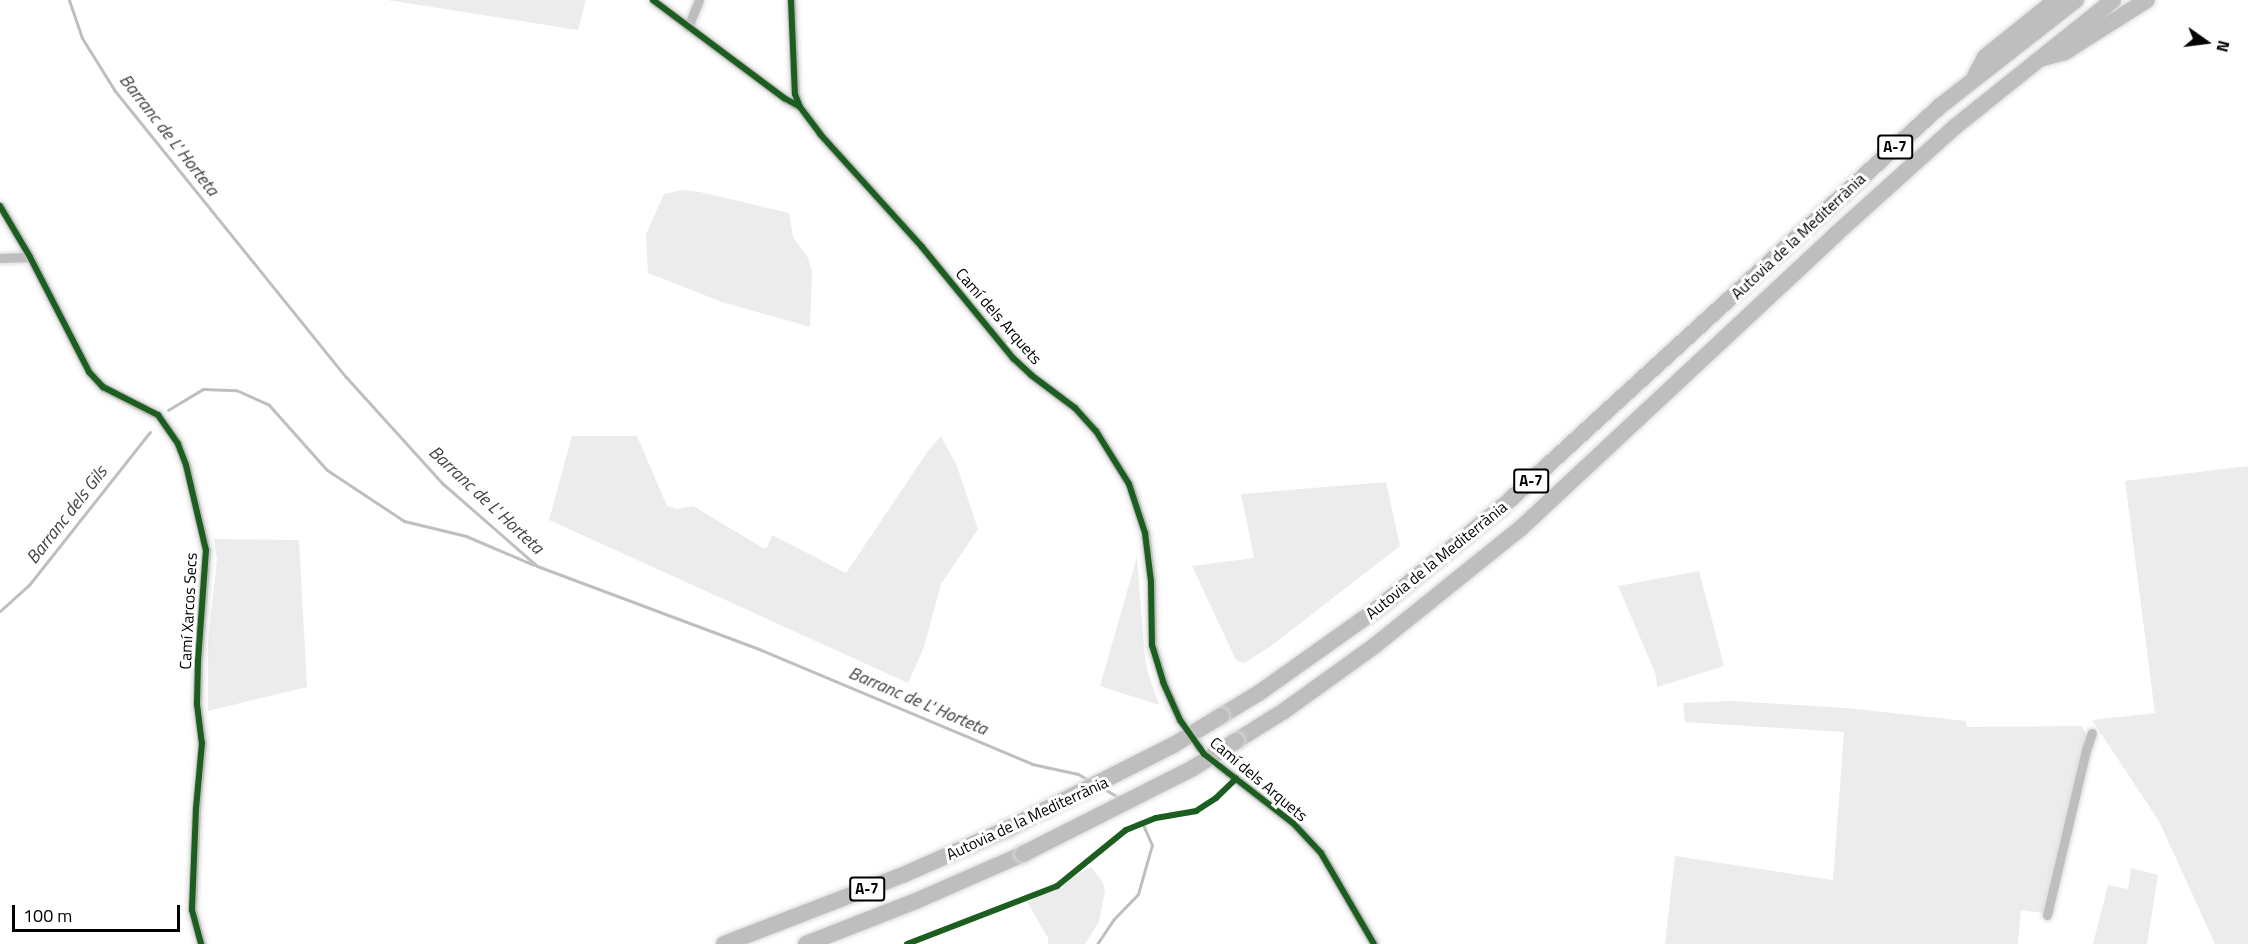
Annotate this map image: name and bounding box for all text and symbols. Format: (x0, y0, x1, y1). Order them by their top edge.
north arrow (2176, 12, 2236, 72)
text: N (2210, 38, 2236, 55)
water label: Barranc de L' Horteta (115, 70, 223, 200)
road number: A-7 (1877, 135, 1913, 159)
street label: Autovia de la Mediterrània (1727, 169, 1869, 303)
street label: Camí dels Arquets (952, 264, 1046, 368)
water label: Barranc de L' Horteta (424, 441, 548, 559)
water label: Barranc dels Gils (22, 462, 112, 568)
road number: A-7 (1513, 469, 1549, 493)
street label: Autovia de la Mediterrània (1361, 497, 1511, 623)
street label: Camí Xarcos Secs (175, 552, 201, 670)
water label: Barranc de L' Horteta (845, 662, 991, 740)
street label: Camí dels Arquets (1206, 733, 1312, 825)
street label: Autovia de la Mediterrània (943, 772, 1111, 864)
road number: A-7 (849, 877, 885, 901)
scale bar (15, 893, 183, 931)
text: 100 m (23, 902, 72, 929)

